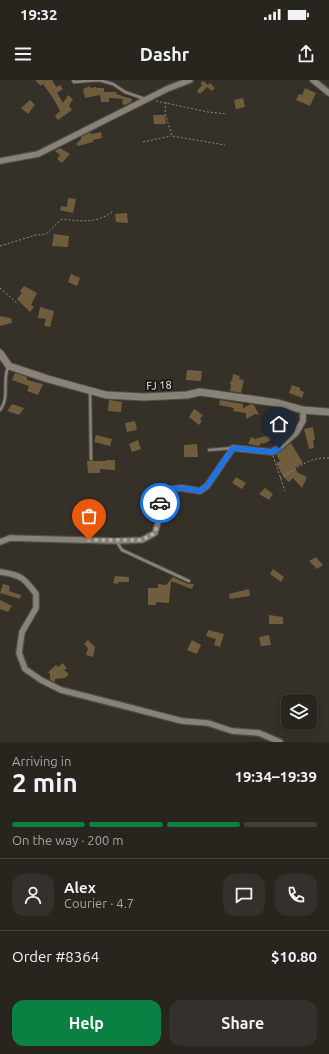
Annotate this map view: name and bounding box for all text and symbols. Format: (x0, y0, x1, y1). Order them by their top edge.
text: 19:32 (20, 6, 58, 23)
icon: menu (12, 43, 34, 65)
icon: share (295, 43, 317, 65)
text: Dashr (140, 44, 189, 64)
street label: FJ 18 (146, 378, 172, 392)
pin (262, 407, 296, 448)
icon: home (268, 413, 290, 435)
courier (140, 483, 180, 523)
icon: car (149, 492, 171, 514)
pin (72, 499, 106, 540)
icon: bag (78, 505, 100, 527)
map controls (281, 694, 317, 730)
button: layers (281, 694, 317, 730)
text: Arriving in (12, 754, 71, 768)
text: 2 min (12, 768, 78, 797)
text: 19:34–19:39 (234, 768, 317, 785)
text: On the way · 200 m (12, 833, 124, 847)
button: person (12, 874, 54, 916)
button: chat (223, 874, 265, 916)
button: phone (275, 874, 317, 916)
text: Alex (64, 879, 96, 896)
text: Courier · 4.7 (64, 896, 134, 910)
text: Order #8364 (12, 948, 99, 965)
text: $10.80 (271, 948, 317, 965)
button: Help (12, 1000, 161, 1046)
button: Share (169, 1000, 317, 1046)

